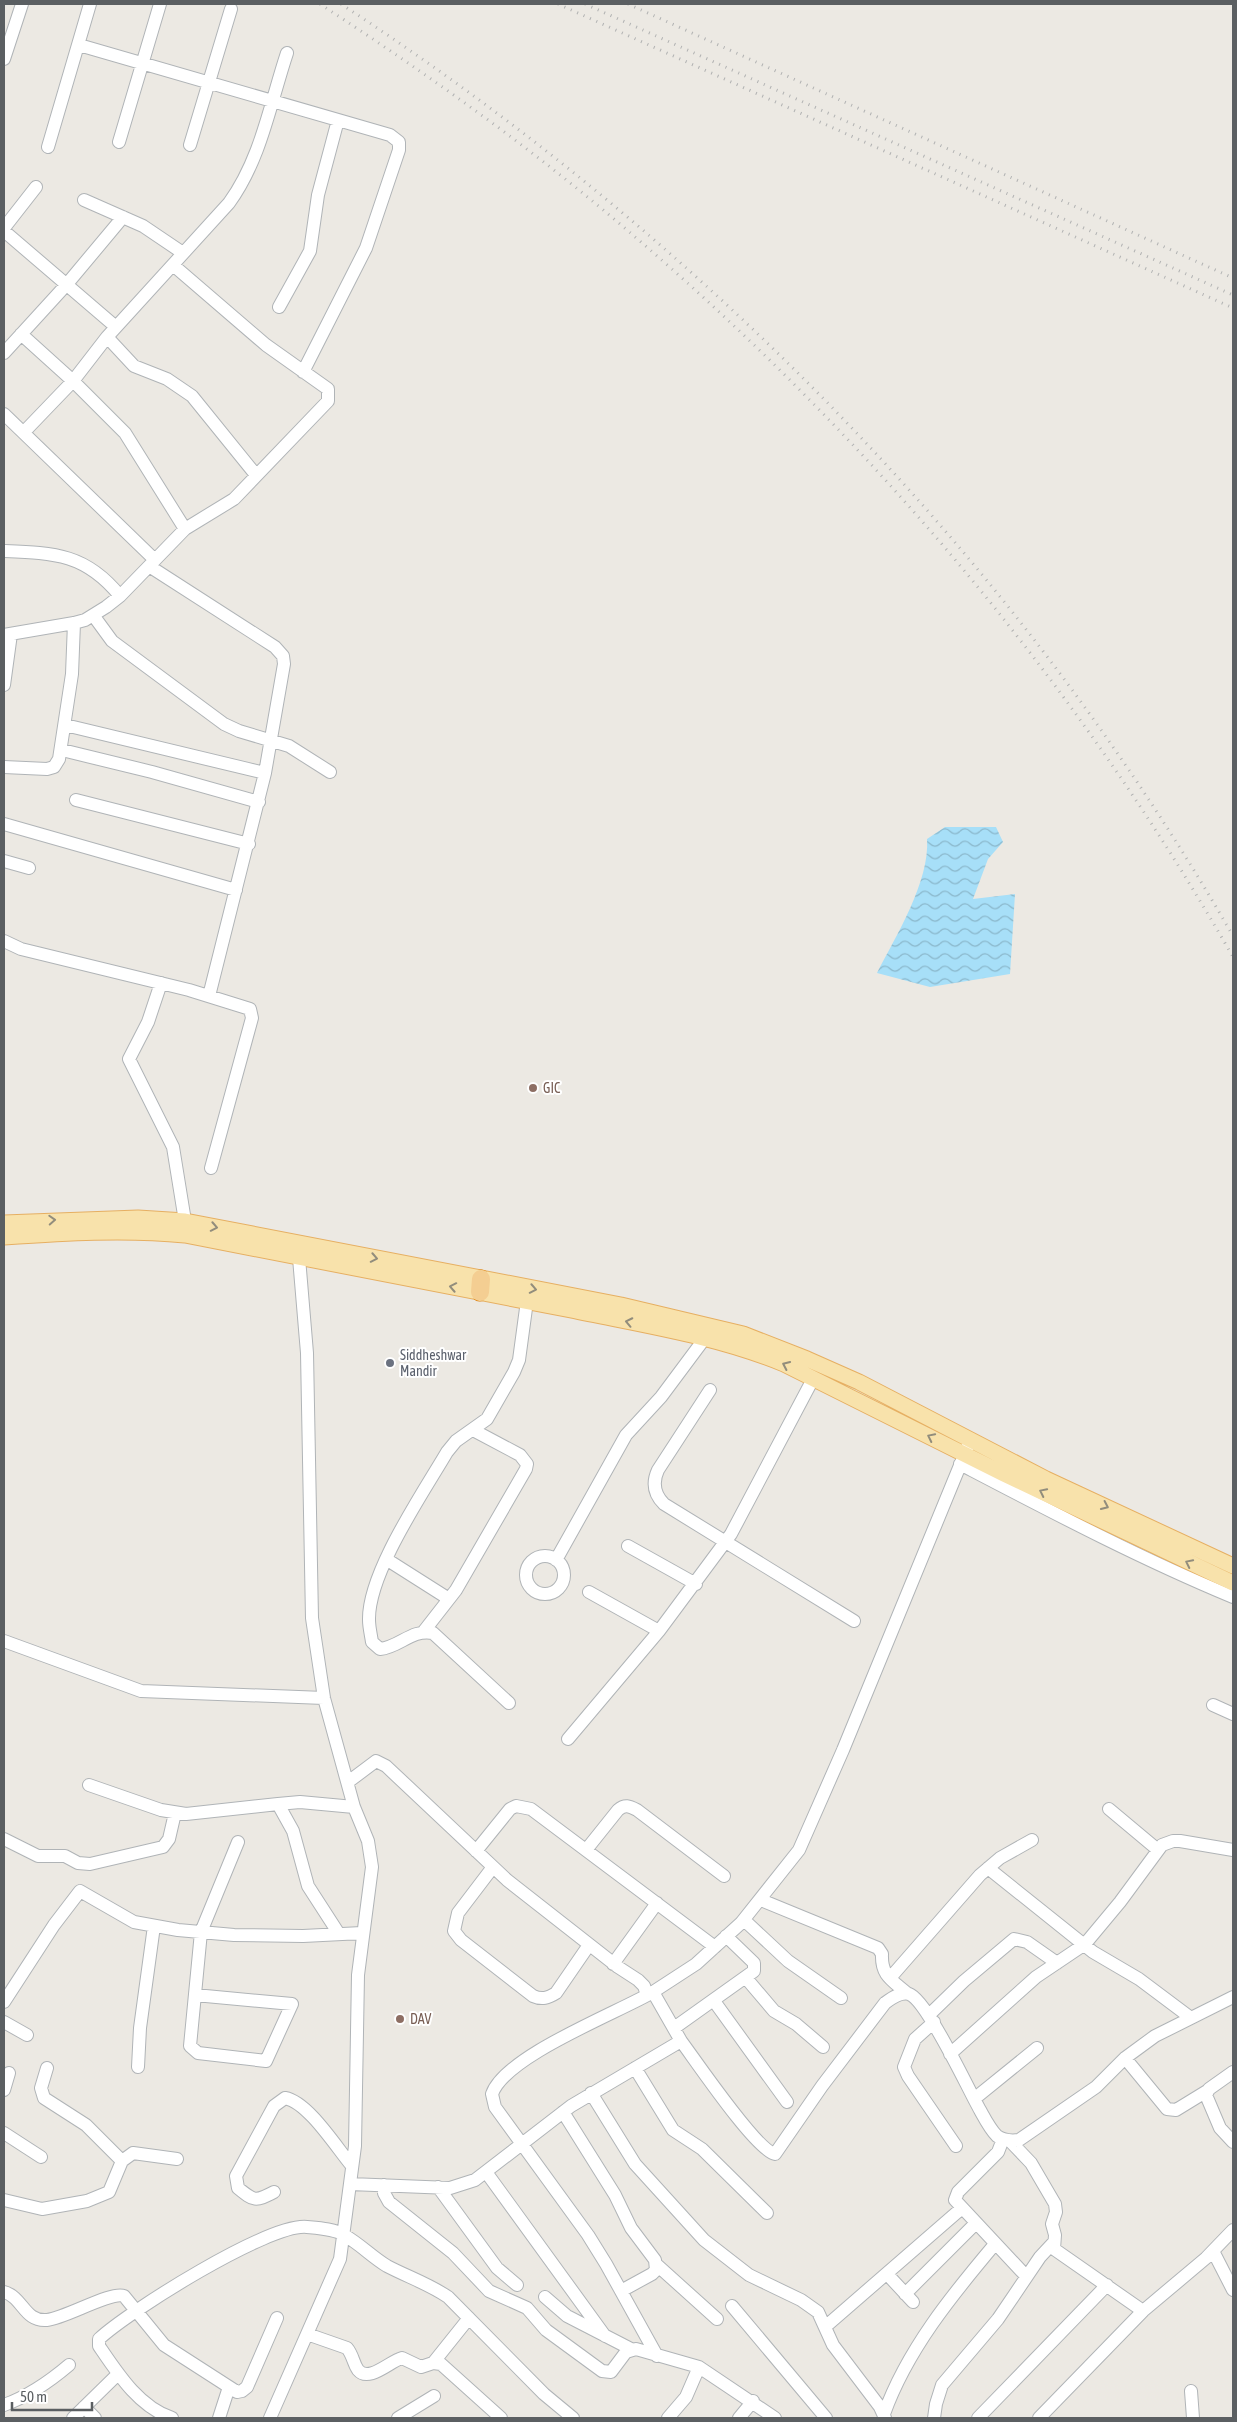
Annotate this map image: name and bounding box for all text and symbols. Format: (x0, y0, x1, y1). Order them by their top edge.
place label: GIC (543, 1080, 561, 1096)
marker: GIC (527, 1082, 539, 1094)
one-way arrow (49, 1215, 57, 1226)
one-way arrow (210, 1221, 219, 1232)
one-way arrow (369, 1252, 378, 1262)
one-way arrow (448, 1282, 457, 1292)
one-way arrow (529, 1283, 538, 1293)
one-way arrow (625, 1317, 634, 1328)
place label: Siddheshwar Mandir (400, 1347, 467, 1379)
marker: Siddheshwar Mandir (384, 1357, 396, 1369)
one-way arrow (782, 1361, 791, 1371)
one-way arrow (927, 1433, 936, 1443)
one-way arrow (1039, 1488, 1048, 1498)
one-way arrow (1099, 1500, 1108, 1510)
one-way arrow (1185, 1558, 1194, 1569)
place label: DAV (410, 2011, 431, 2027)
marker: DAV (394, 2013, 406, 2025)
scale bar (12, 2380, 92, 2412)
text: 50 m (20, 2388, 47, 2405)

